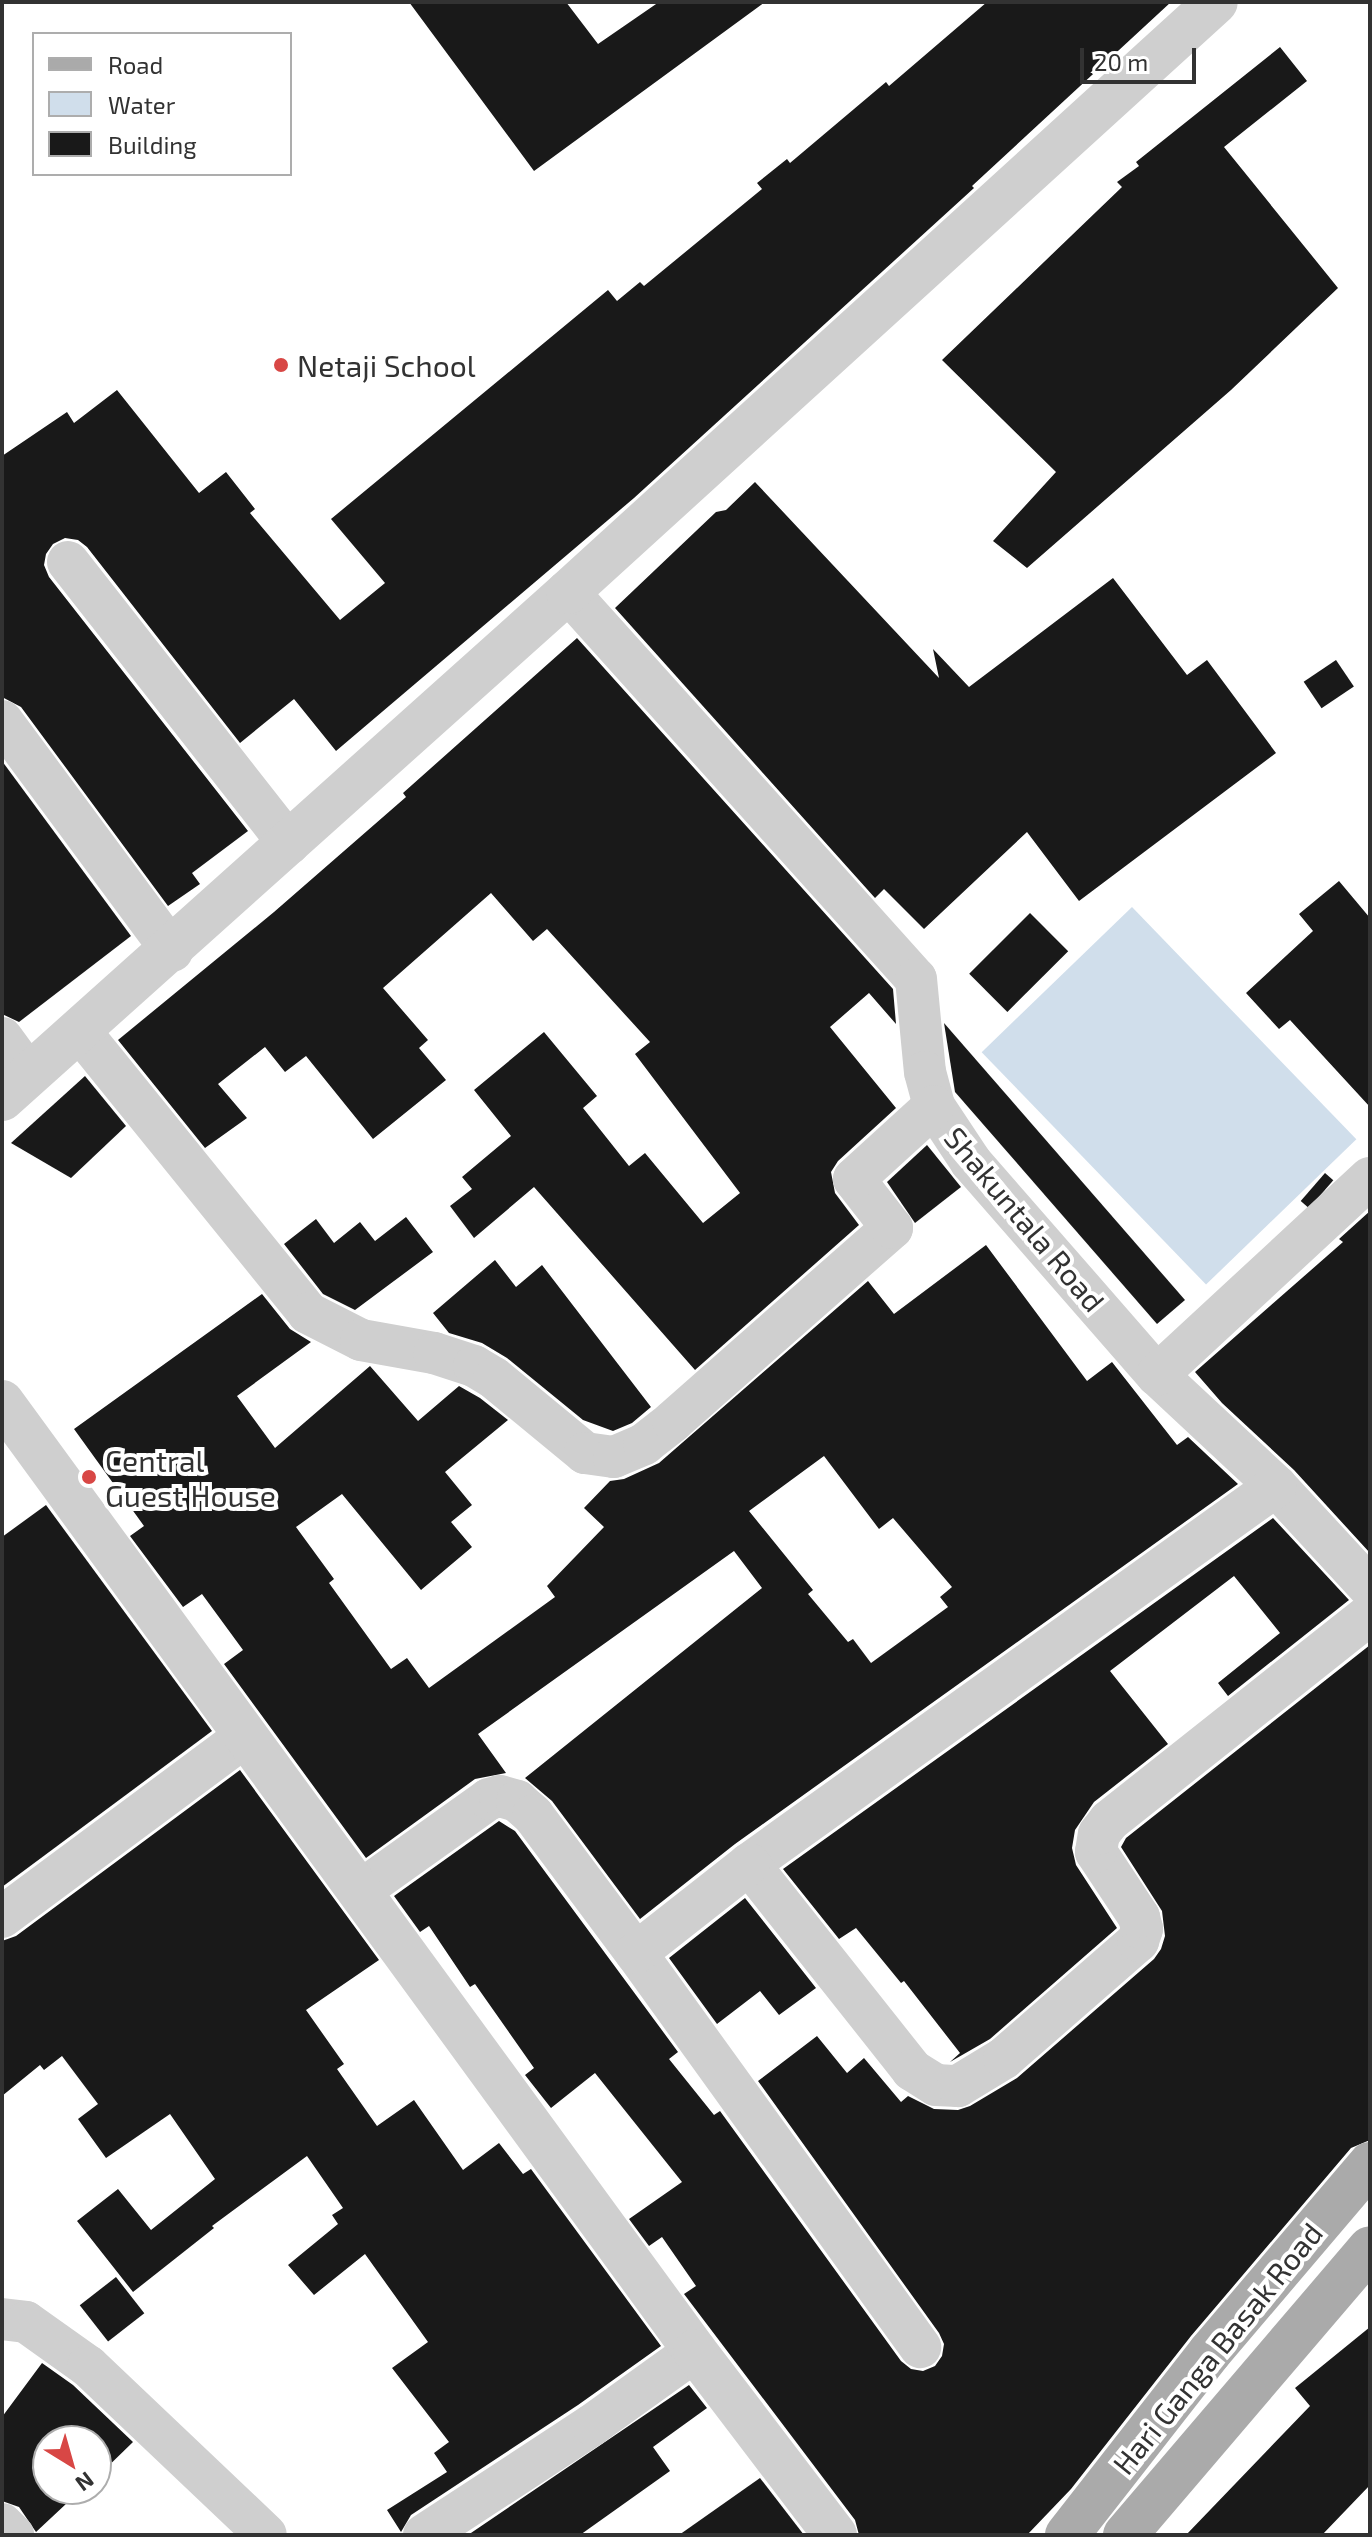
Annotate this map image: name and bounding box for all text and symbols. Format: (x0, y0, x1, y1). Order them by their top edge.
legend (32, 32, 292, 176)
scale bar (1084, 32, 1200, 82)
text: 20 m (1094, 47, 1148, 76)
text: Road (108, 50, 163, 79)
text: Water (108, 90, 175, 119)
text: Building (108, 130, 197, 159)
place label: Netaji School (297, 347, 476, 383)
marker: Netaji School (272, 356, 290, 374)
street label: Shakuntala Road (937, 1119, 1113, 1319)
place label: Central Guest House (105, 1442, 276, 1512)
marker: Central Guest House (80, 1468, 98, 1486)
street label: Hari Ganga Basak Road (1105, 2215, 1329, 2481)
north arrow (32, 2425, 112, 2505)
text: N (71, 2467, 99, 2498)

